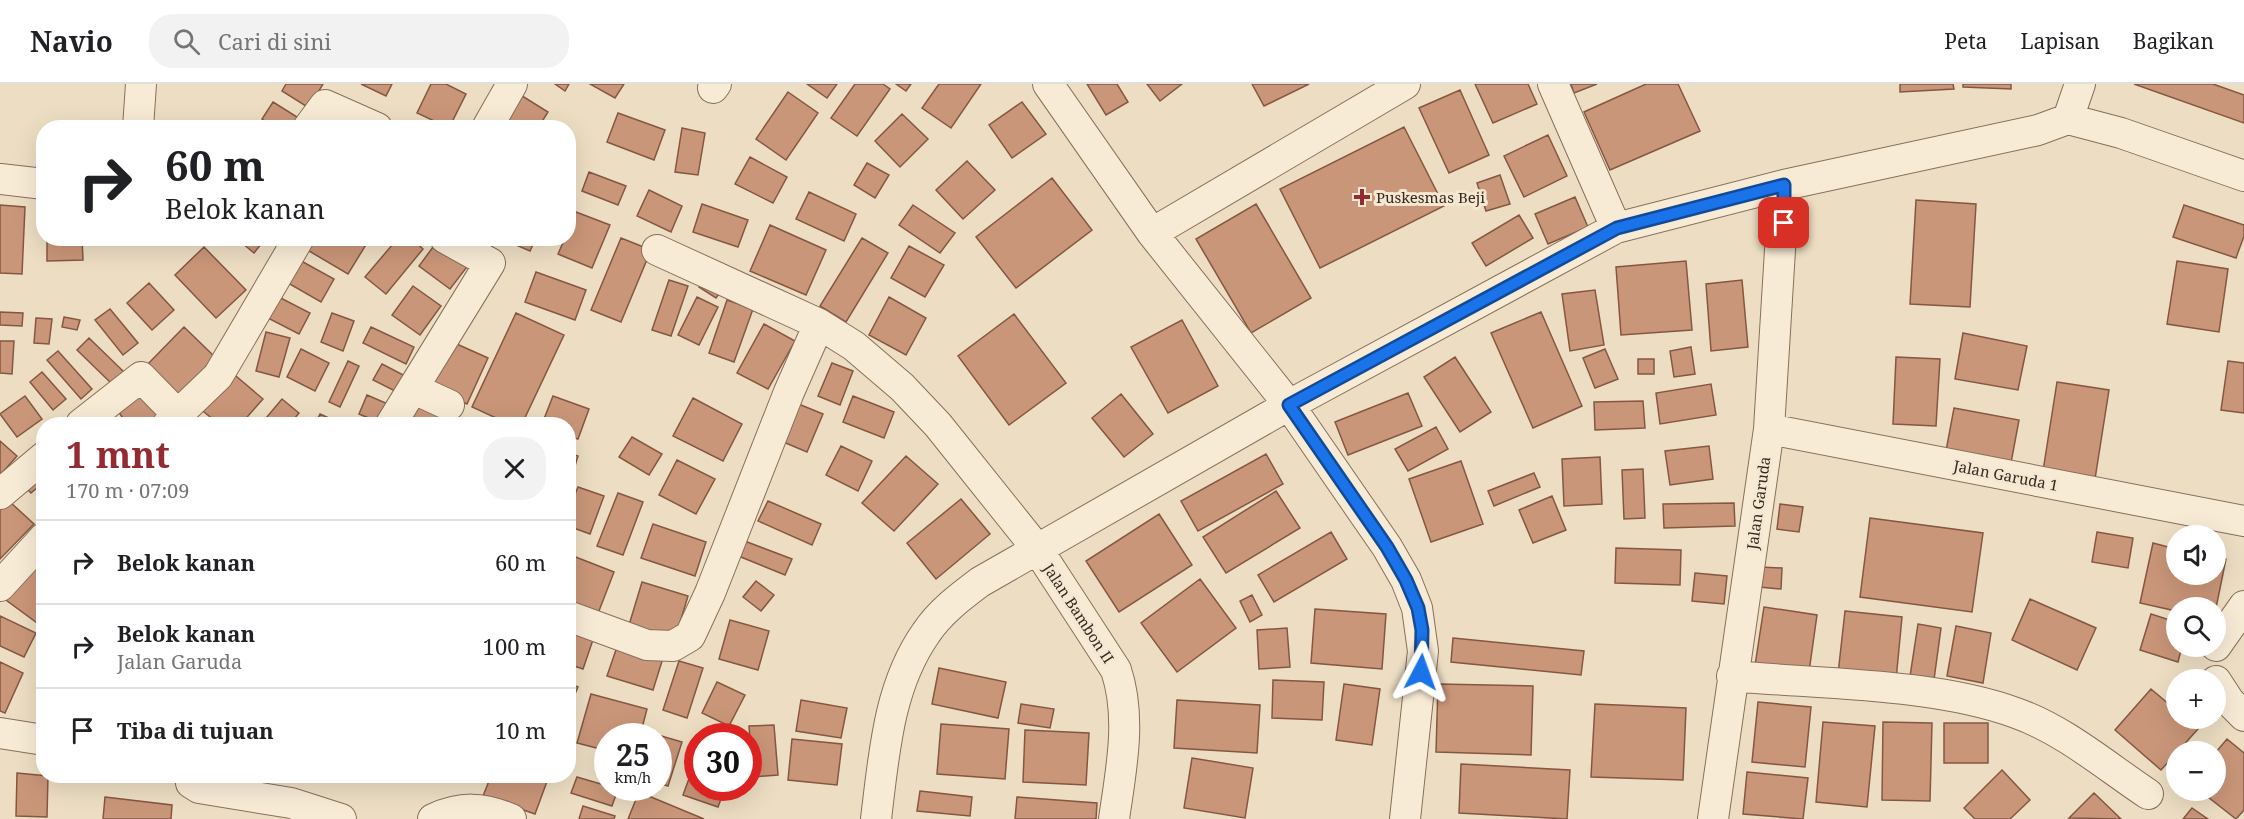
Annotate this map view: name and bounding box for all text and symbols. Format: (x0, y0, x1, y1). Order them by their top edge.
search box (149, 14, 569, 68)
text: Navio (30, 22, 113, 60)
icon: search (170, 25, 203, 58)
text: Cari di sini (218, 26, 331, 56)
text: Peta (1944, 27, 1987, 55)
text: Lapisan (2020, 27, 2100, 55)
text: Bagikan (2133, 27, 2214, 55)
text: 60 m (165, 136, 265, 193)
icon: right (66, 144, 144, 222)
place label: Puskesmas Beji (1376, 187, 1485, 207)
marker: Puskesmas Beji (1353, 188, 1371, 206)
text: Belok kanan (165, 190, 325, 227)
pin (1758, 197, 1809, 248)
icon: arrive (1767, 206, 1800, 239)
text: 1 mnt (66, 430, 170, 479)
button: close (483, 437, 546, 500)
street label: Jalan Garuda (1741, 455, 1774, 552)
street label: Jalan Garuda 1 (1951, 455, 2060, 495)
text: 170 m · 07:09 (66, 477, 189, 504)
map controls (2166, 525, 2226, 801)
button: sound (2166, 525, 2226, 585)
icon: right (66, 546, 99, 579)
text: Belok kanan (117, 547, 255, 577)
text: 60 m (495, 547, 546, 577)
street label: Jalan Bambon II (1039, 558, 1119, 667)
button: search (2166, 597, 2226, 657)
text: Belok kanan (117, 618, 255, 648)
icon: right (66, 630, 99, 663)
text: 100 m (483, 631, 546, 661)
position arrow (1389, 640, 1453, 704)
text: Jalan Garuda (117, 648, 242, 675)
button: + (2166, 669, 2226, 729)
icon: arrive (66, 714, 99, 747)
text: Tiba di tujuan (117, 715, 274, 745)
text: 10 m (495, 715, 546, 745)
speed limit sign: 30 (684, 723, 762, 801)
text: 25 (616, 734, 650, 775)
button: − (2166, 741, 2226, 801)
text: km/h (615, 767, 651, 787)

